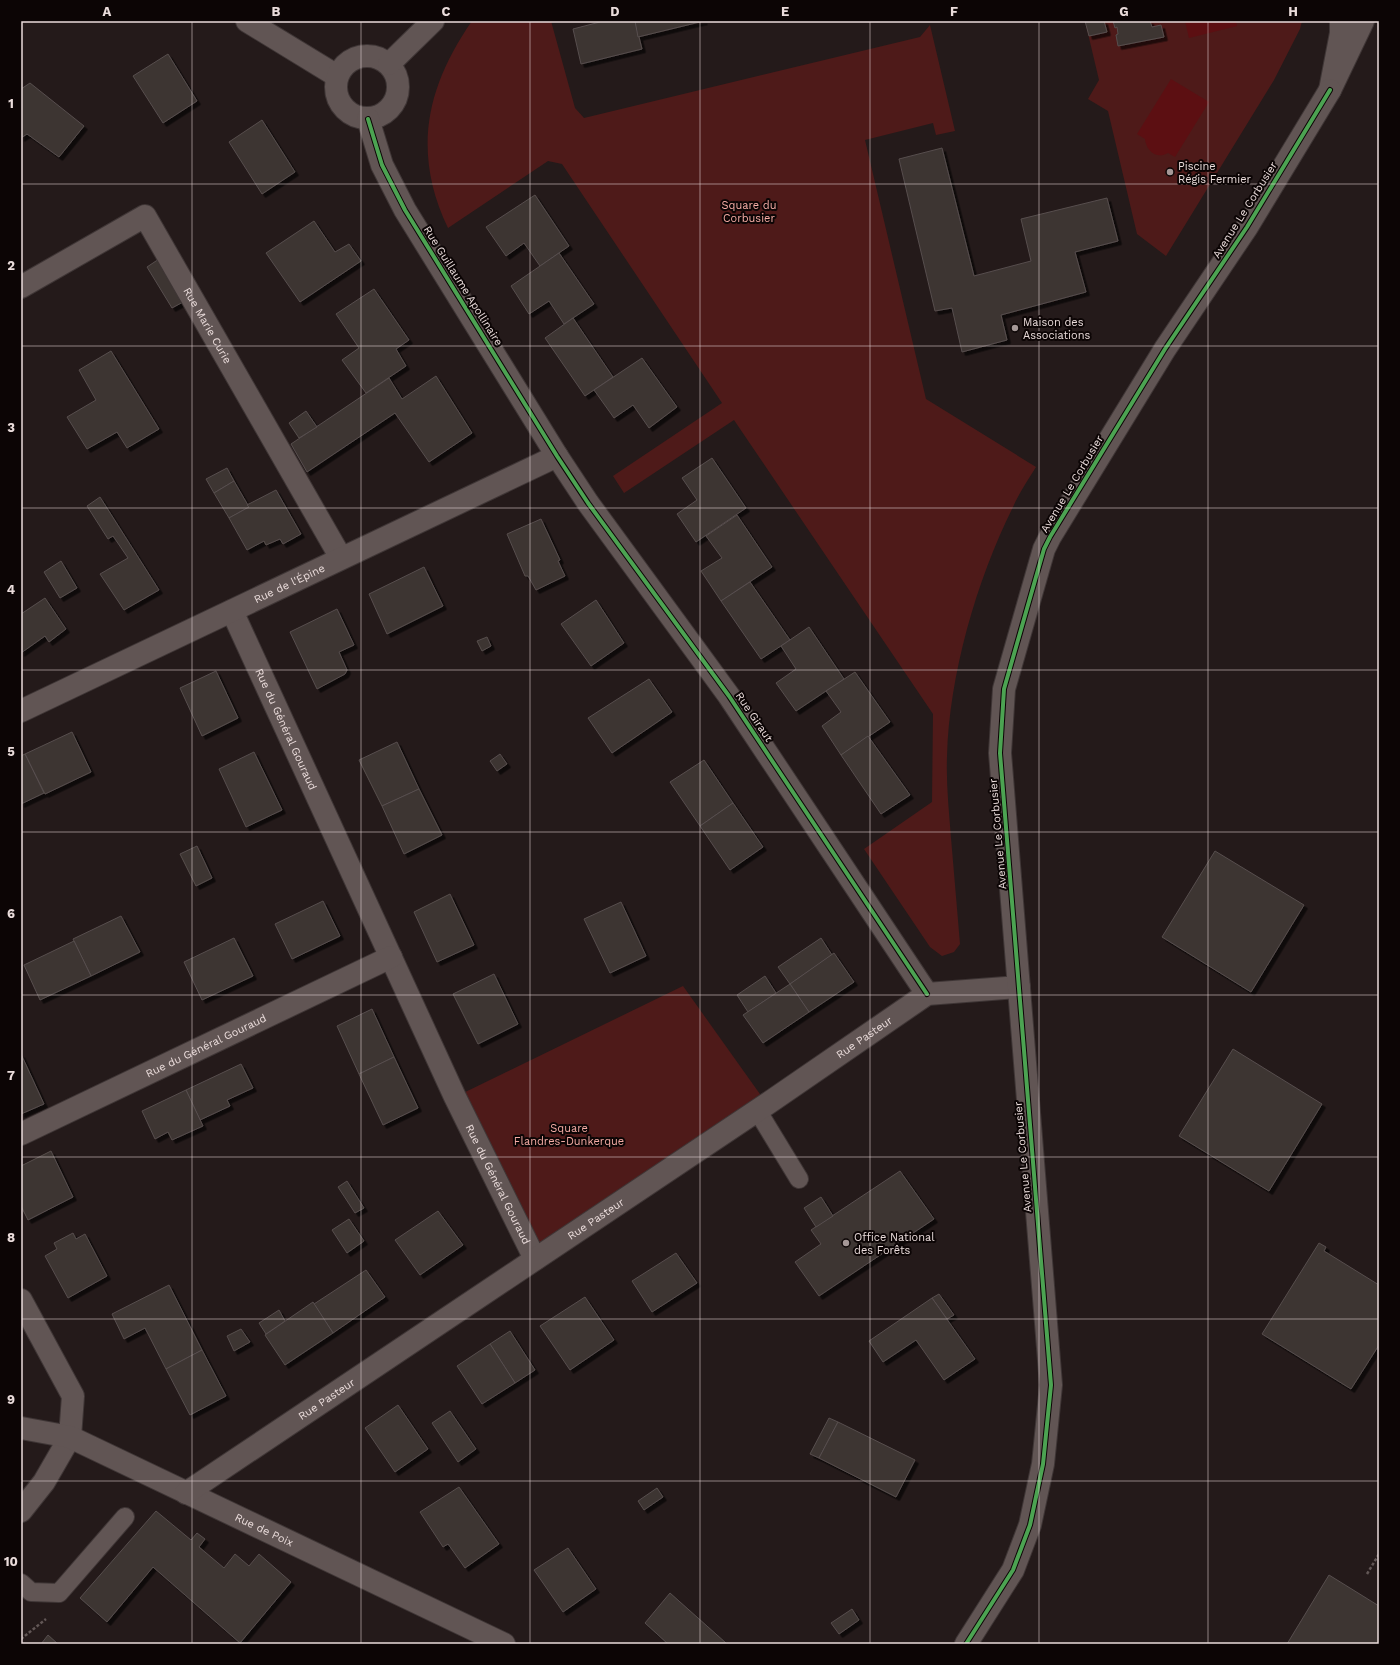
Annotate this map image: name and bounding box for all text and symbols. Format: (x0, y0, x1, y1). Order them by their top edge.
text: A (103, 4, 112, 19)
text: B (272, 4, 281, 19)
text: C (442, 4, 451, 19)
text: D (610, 4, 620, 19)
text: E (781, 4, 789, 19)
text: F (950, 4, 958, 19)
text: G (1119, 4, 1129, 19)
text: H (1288, 4, 1298, 19)
text: 1 (8, 96, 14, 111)
street label: Avenue Le Corbusier (1210, 159, 1280, 261)
place label: Piscine Régis Fermier (1178, 160, 1251, 186)
marker: Piscine Régis Fermier (1165, 167, 1175, 177)
park label: Square du Corbusier (721, 199, 777, 225)
street label: Rue Guillaume Apollinaire (421, 224, 505, 348)
text: 2 (7, 258, 15, 273)
street label: Rue Marie Curie (181, 285, 235, 366)
place label: Maison des Associations (1023, 316, 1090, 342)
marker: Maison des Associations (1010, 323, 1020, 333)
text: 3 (7, 420, 15, 435)
street label: Avenue Le Corbusier (1038, 433, 1106, 535)
street label: Rue de l'Épine (252, 561, 327, 606)
text: 4 (7, 582, 16, 597)
street label: Rue du Général Gouraud (253, 666, 320, 792)
street label: Rue Giraut (733, 690, 776, 745)
text: 5 (7, 744, 15, 759)
street label: Avenue Le Corbusier (987, 778, 1009, 890)
text: 6 (7, 906, 15, 921)
street label: Rue du Général Gouraud (144, 1011, 268, 1080)
street label: Rue Pasteur (834, 1013, 895, 1061)
text: 7 (7, 1068, 15, 1083)
street label: Avenue Le Corbusier (1012, 1101, 1034, 1213)
street label: Rue du Général Gouraud (463, 1122, 533, 1246)
park label: Square Flandres-Dunkerque (514, 1122, 624, 1148)
street label: Rue Pasteur (565, 1195, 627, 1242)
text: 8 (7, 1230, 15, 1245)
place label: Office National des Forêts (854, 1231, 935, 1257)
marker: Office National des Forêts (841, 1238, 851, 1248)
street label: Rue Pasteur (296, 1375, 358, 1423)
text: 9 (7, 1392, 15, 1407)
street label: Rue de Poix (233, 1510, 296, 1549)
text: 10 (4, 1554, 18, 1569)

